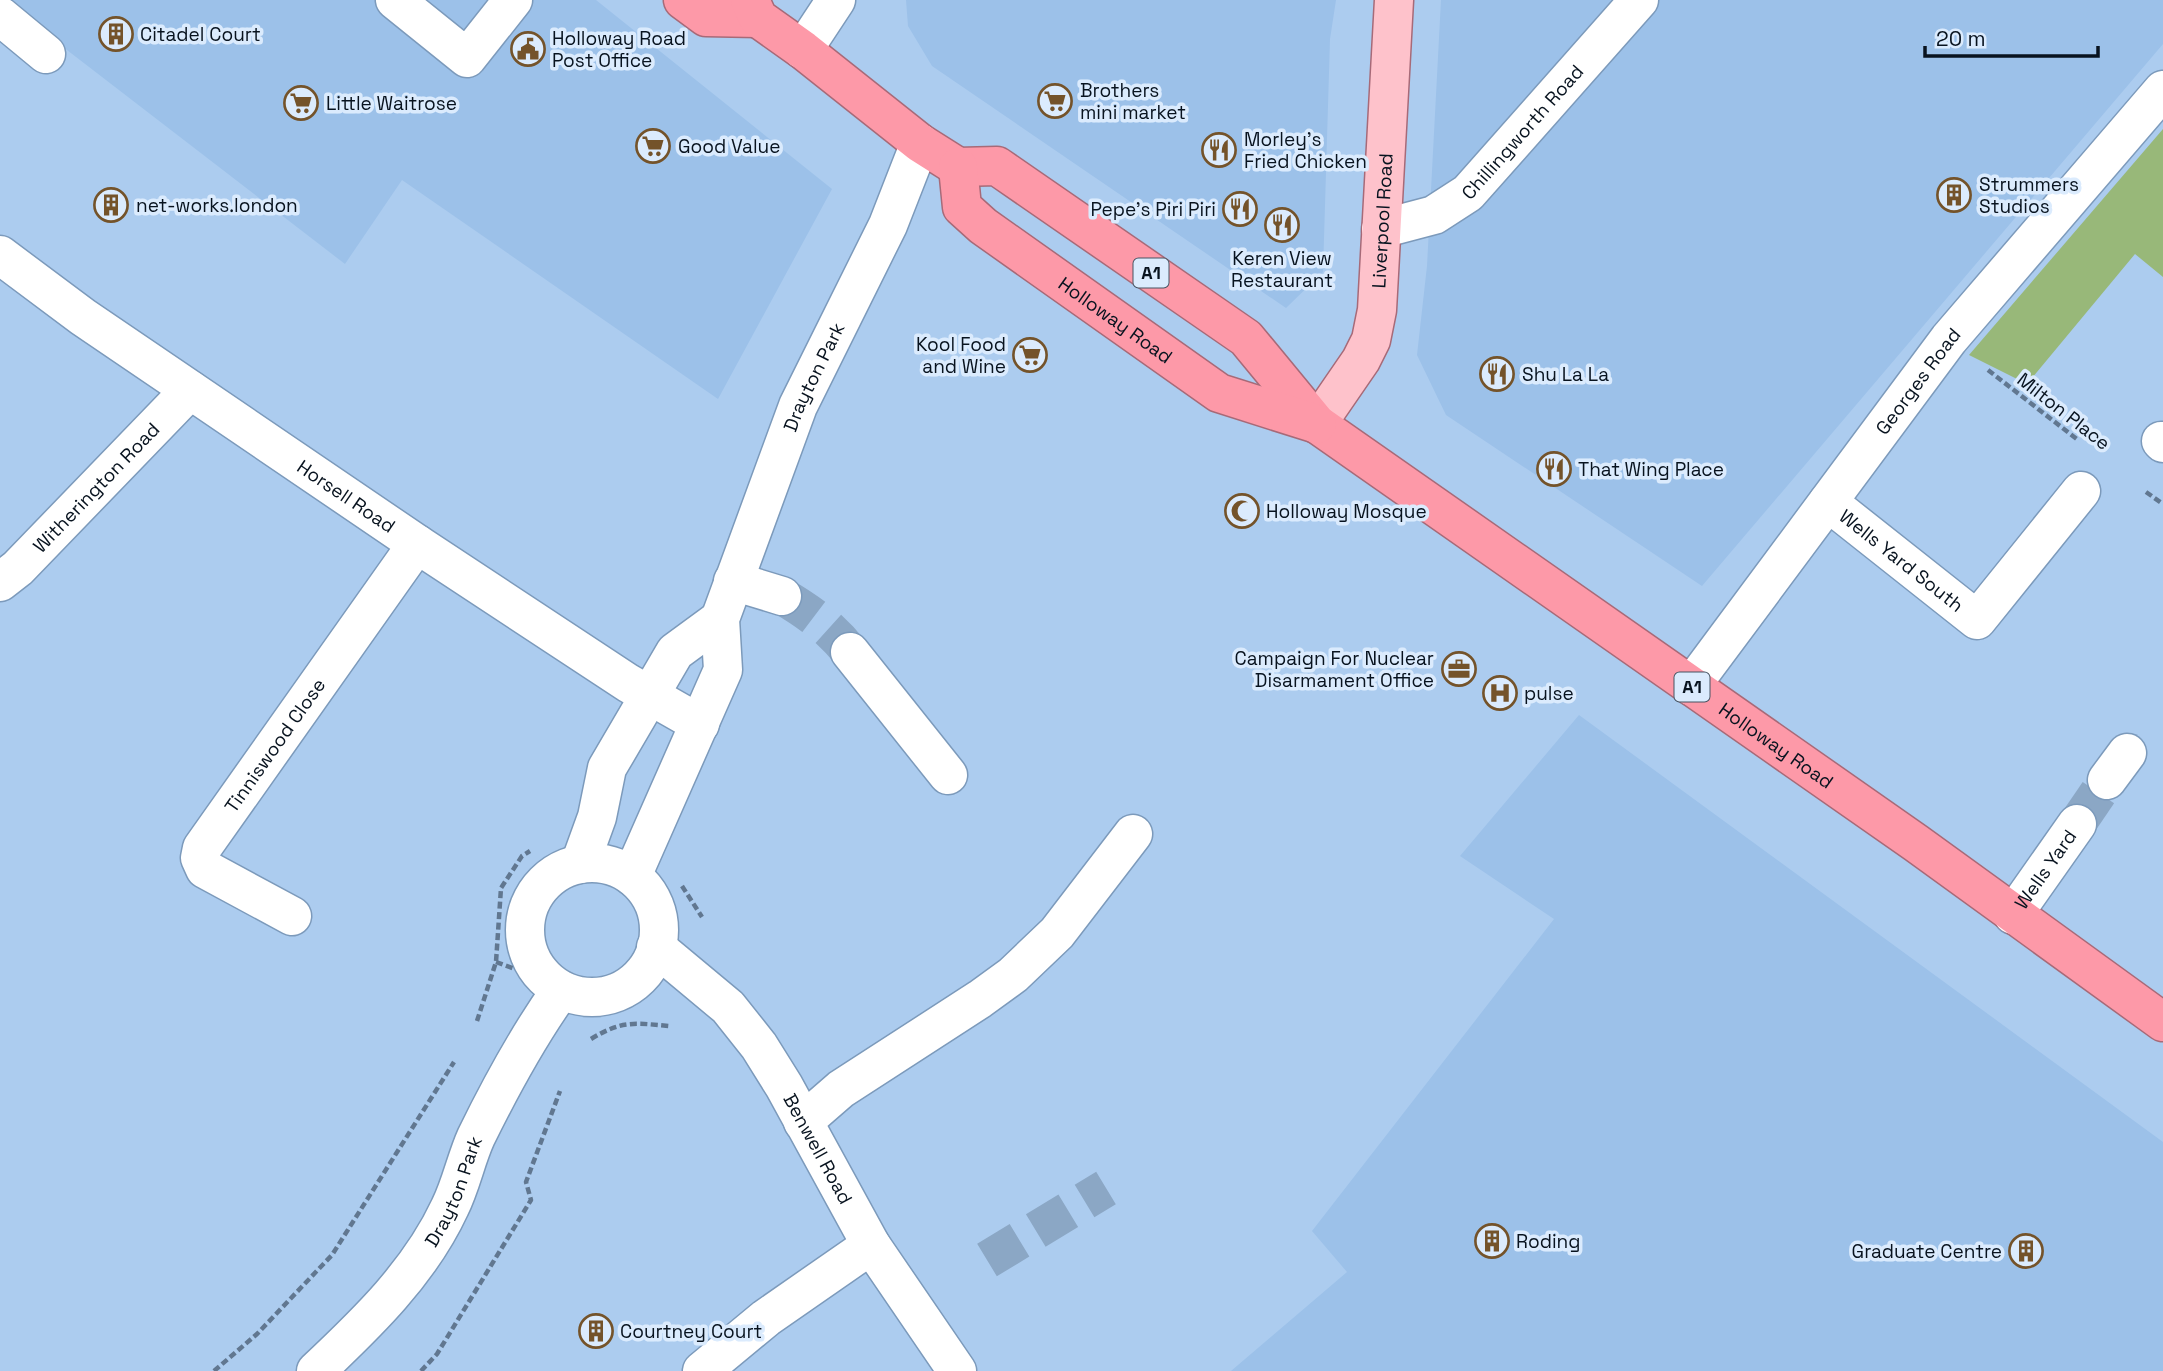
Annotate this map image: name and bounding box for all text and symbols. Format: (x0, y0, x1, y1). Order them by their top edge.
scale bar (1925, 14, 2098, 58)
building icon: Citadel Court (97, 15, 135, 53)
place label: Citadel Court (140, 22, 261, 47)
text: 20 m (1936, 25, 1986, 52)
place label: Holloway Road Post Office (552, 26, 686, 73)
public building icon: Holloway Road Post Office (509, 30, 547, 68)
street label: Chillingworth Road (1456, 59, 1589, 205)
place label: Brothers mini market (1080, 78, 1186, 125)
supermarket icon: Brothers mini market (1036, 82, 1074, 120)
supermarket icon: Little Waitrose (282, 84, 320, 122)
place label: Little Waitrose (326, 91, 457, 116)
supermarket icon: Good Value (634, 127, 672, 165)
place label: Morley's Fried Chicken (1244, 127, 1367, 174)
restaurant icon: Morley's Fried Chicken (1200, 131, 1238, 169)
place label: Good Value (678, 134, 780, 159)
street label: Liverpool Road (1366, 153, 1399, 289)
place label: Strummers Studios (1979, 172, 2079, 219)
building icon: Strummers Studios (1935, 176, 1973, 214)
building icon: net-works.london (92, 186, 130, 224)
restaurant icon: Pepe's Piri Piri (1221, 190, 1259, 228)
place label: net-works.london (136, 193, 298, 218)
place label: Pepe's Piri Piri (1091, 197, 1216, 222)
restaurant icon: Keren View Restaurant (1263, 206, 1301, 244)
place label: Keren View Restaurant (1231, 246, 1333, 293)
road number: A1 (1134, 258, 1168, 288)
street label: Holloway Road (1053, 271, 1177, 369)
street label: Drayton Park (778, 318, 851, 435)
street label: Georges Road (1870, 323, 1966, 440)
place label: Kool Food and Wine (916, 332, 1006, 379)
supermarket icon: Kool Food and Wine (1011, 336, 1049, 374)
restaurant icon: Shu La La (1478, 355, 1516, 393)
place label: Shu La La (1522, 362, 1609, 387)
street label: Milton Place (2012, 367, 2115, 456)
street label: Witherington Road (28, 417, 165, 558)
restaurant icon: That Wing Place (1535, 450, 1573, 488)
street label: Horsell Road (292, 454, 400, 539)
place label: That Wing Place (1578, 457, 1724, 482)
mosque icon: Holloway Mosque (1223, 492, 1261, 530)
place label: Holloway Mosque (1266, 499, 1427, 524)
street label: Wells Yard South (1834, 504, 1969, 618)
place label: Campaign For Nuclear Disarmament Office (1234, 646, 1434, 693)
office icon: Campaign For Nuclear Disarmament Office (1440, 650, 1478, 688)
road number: A1 (1674, 672, 1710, 702)
street label: Tinniswood Close (219, 673, 331, 818)
hospital icon: pulse (1481, 674, 1519, 712)
place label: pulse (1524, 681, 1574, 706)
street label: Holloway Road (1714, 697, 1838, 794)
street label: Wells Yard (2009, 825, 2082, 914)
street label: Benwell Road (777, 1089, 858, 1209)
street label: Drayton Park (419, 1132, 488, 1252)
building icon: Roding (1473, 1222, 1511, 1260)
place label: Roding (1516, 1229, 1580, 1254)
building icon: Graduate Centre (2007, 1232, 2045, 1270)
place label: Graduate Centre (1852, 1239, 2002, 1264)
building icon: Courtney Court (577, 1312, 615, 1350)
place label: Courtney Court (620, 1319, 762, 1344)

